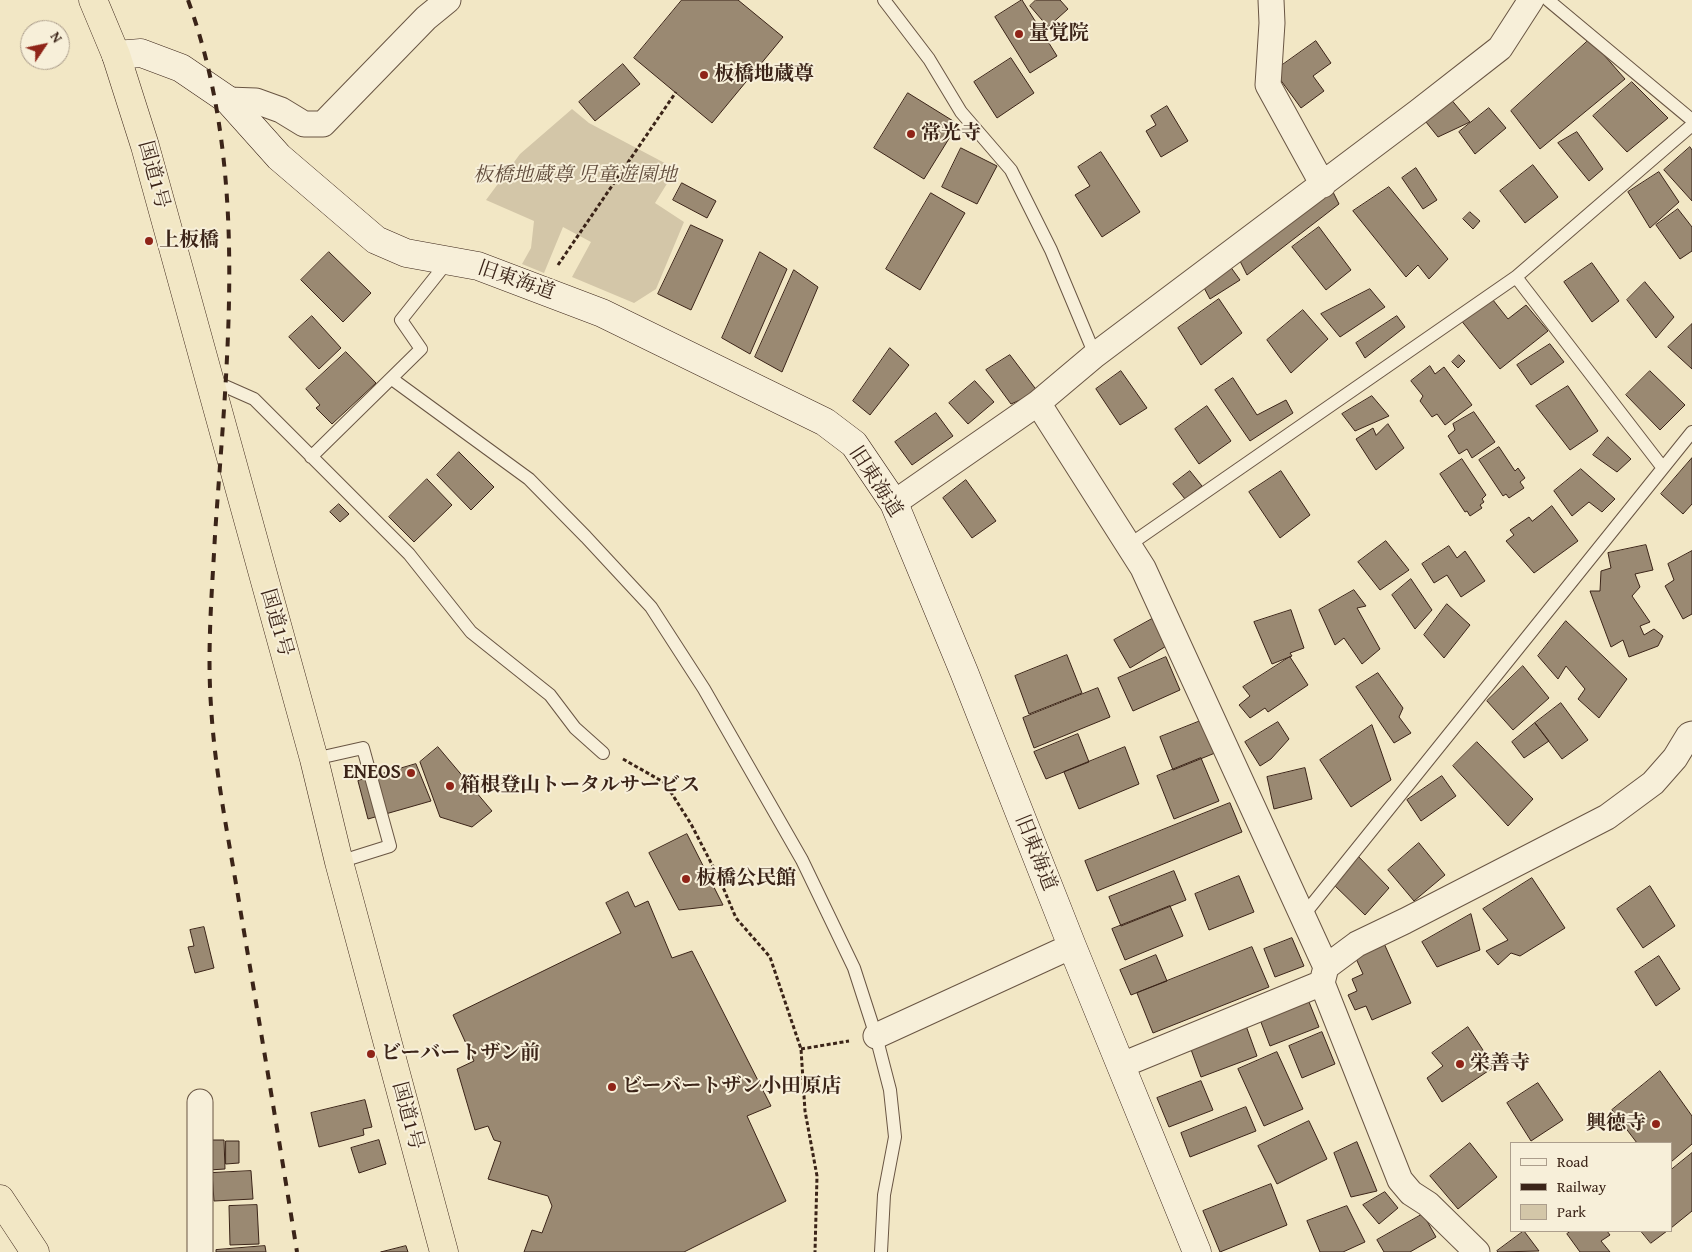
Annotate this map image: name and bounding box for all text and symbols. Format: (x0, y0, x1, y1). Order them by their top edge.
north arrow (20, 20, 70, 70)
place label: 量覚院 (1029, 22, 1089, 46)
text: N (46, 28, 68, 47)
marker: 量覚院 (1013, 28, 1025, 40)
place label: 板橋地蔵尊 (714, 63, 814, 87)
marker: 板橋地蔵尊 (698, 69, 710, 81)
place label: 常光寺 (921, 122, 981, 146)
marker: 常光寺 (905, 128, 917, 140)
street label: 国道1号 (132, 138, 174, 212)
park label: 板橋地蔵尊 児童遊園地 (473, 164, 677, 188)
place label: 上板橋 (159, 229, 219, 253)
marker: 上板橋 (143, 235, 155, 247)
street label: 旧東海道 (474, 257, 558, 305)
street label: 旧東海道 (843, 442, 907, 522)
street label: 国道1号 (255, 586, 297, 660)
place label: ENEOS (343, 761, 401, 785)
marker: ENEOS (405, 767, 417, 779)
place label: 箱根登山トータルサービス (460, 774, 700, 798)
marker: 箱根登山トータルサービス (444, 780, 456, 792)
street label: 旧東海道 (1009, 811, 1061, 895)
place label: 板橋公民館 (696, 867, 796, 891)
marker: 板橋公民館 (680, 873, 692, 885)
place label: ビーバートザン前 (381, 1042, 540, 1066)
marker: ビーバートザン前 (365, 1048, 377, 1060)
place label: 栄善寺 (1470, 1052, 1530, 1076)
marker: 栄善寺 (1454, 1058, 1466, 1070)
place label: ビーバートザン小田原店 (622, 1075, 841, 1099)
street label: 国道1号 (386, 1079, 428, 1153)
marker: ビーバートザン小田原店 (606, 1081, 618, 1093)
place label: 興徳寺 (1586, 1112, 1646, 1136)
marker: 興徳寺 (1650, 1118, 1662, 1130)
legend (1510, 1142, 1672, 1232)
text: Road (1557, 1151, 1588, 1172)
text: Railway (1557, 1176, 1606, 1197)
text: Park (1557, 1201, 1586, 1222)

